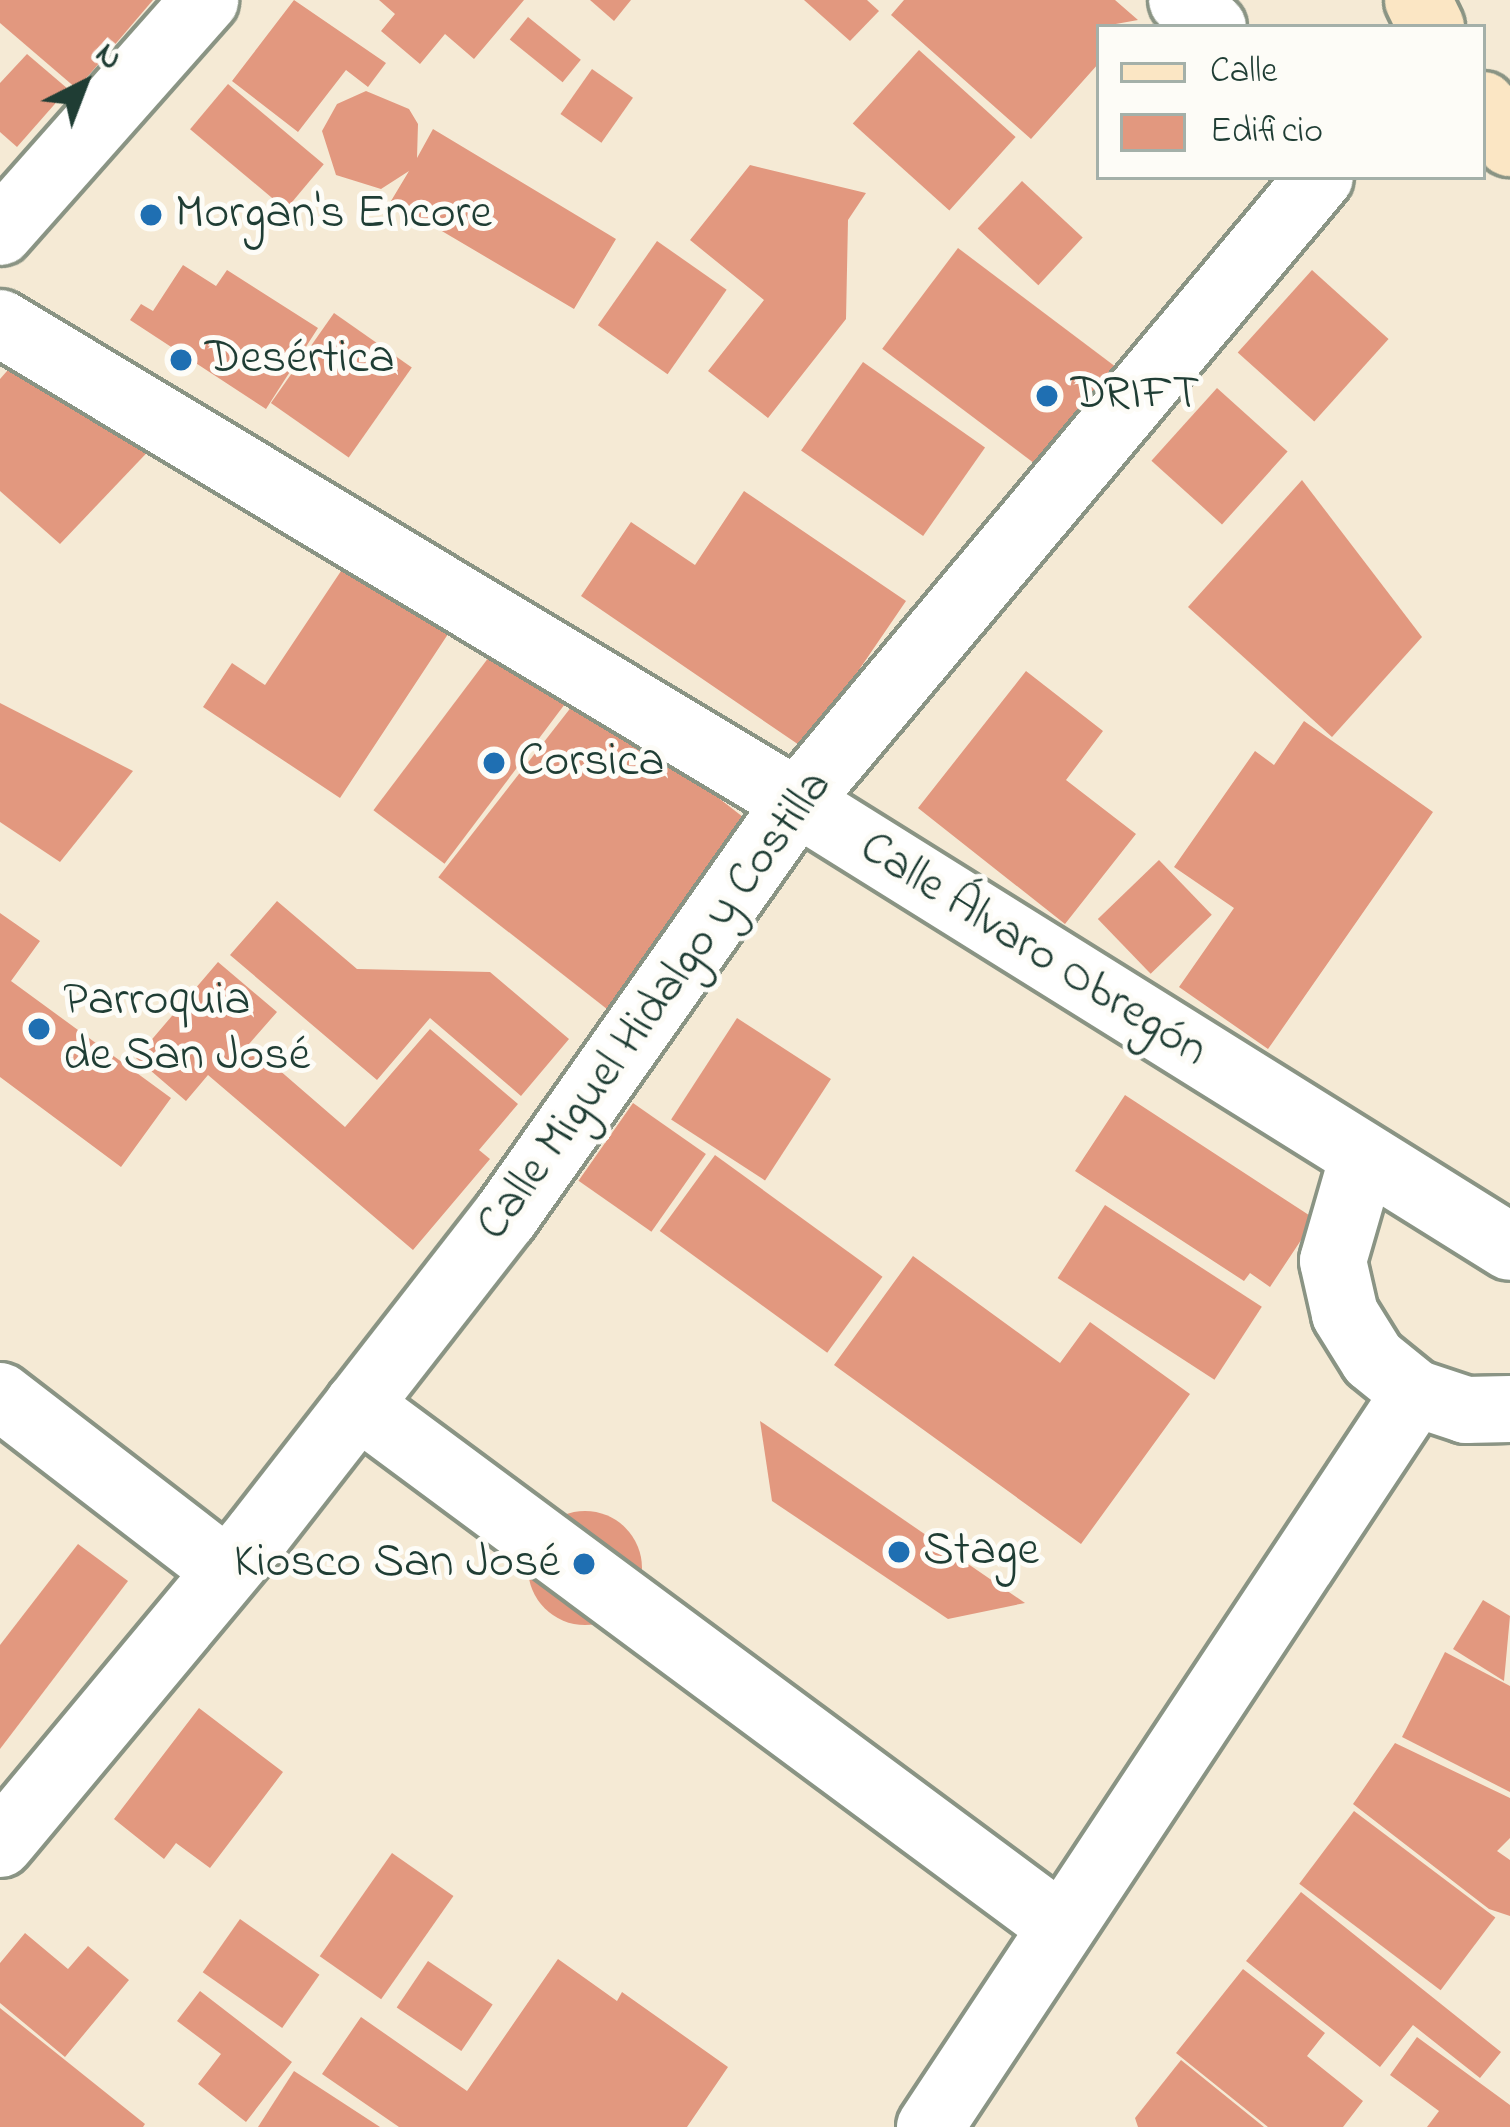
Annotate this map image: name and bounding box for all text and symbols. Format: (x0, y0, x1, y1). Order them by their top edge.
north arrow (24, 24, 144, 144)
legend (1096, 24, 1486, 180)
text: N (84, 32, 132, 83)
text: Calle (1210, 46, 1277, 99)
text: Edificio (1210, 106, 1323, 159)
place label: Morgan's Encore (175, 186, 492, 244)
marker: Morgan's Encore (138, 202, 164, 228)
place label: Desértica (205, 331, 395, 389)
marker: Desértica (168, 347, 194, 373)
place label: DRIFT (1071, 367, 1200, 425)
marker: DRIFT (1034, 383, 1060, 409)
place label: Corsica (518, 734, 664, 792)
marker: Corsica (481, 750, 507, 776)
street label: Calle Miguel Hidalgo y Costilla (465, 760, 845, 1252)
street label: Calle Álvaro Obregón (848, 820, 1218, 1080)
place label: Parroquia de San José (63, 972, 310, 1085)
marker: Parroquia de San José (26, 1016, 52, 1042)
place label: Stage (923, 1523, 1039, 1581)
place label: Kiosco San José (234, 1535, 560, 1593)
marker: Stage (886, 1539, 912, 1565)
marker: Kiosco San José (571, 1551, 597, 1577)

